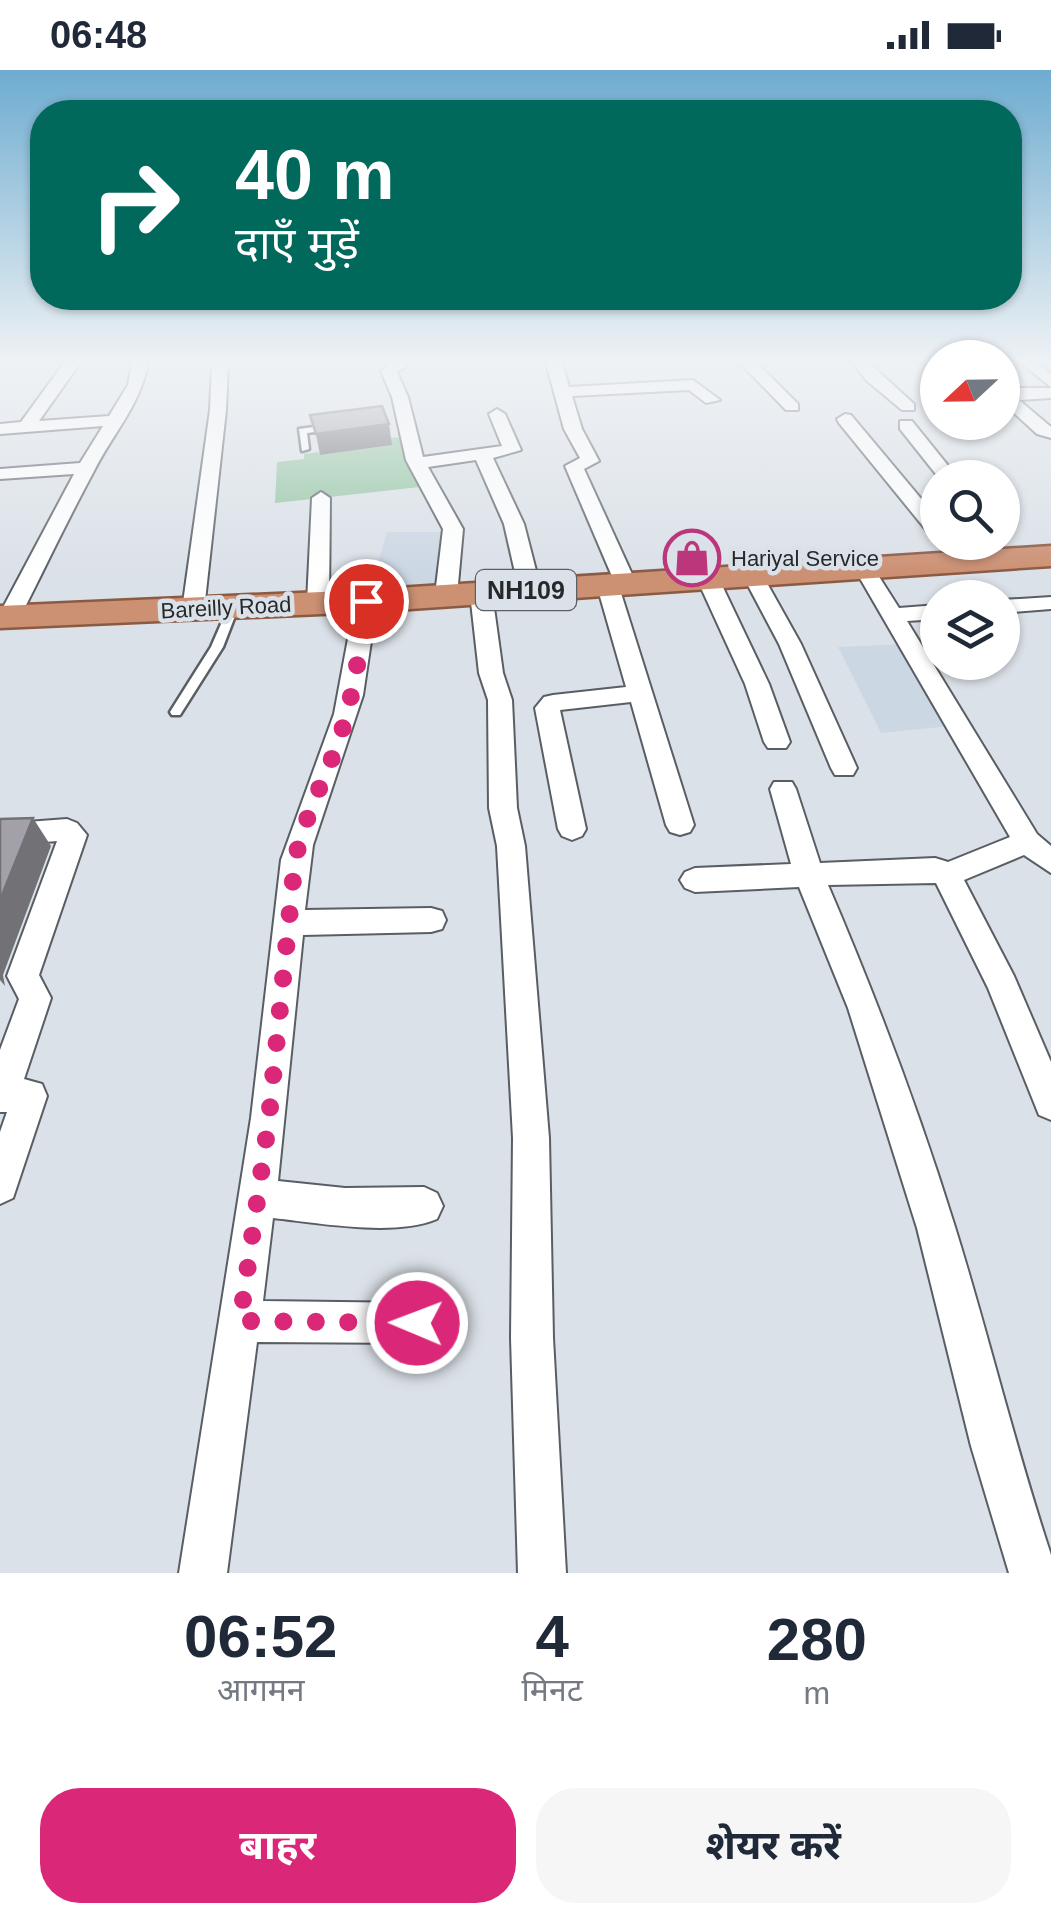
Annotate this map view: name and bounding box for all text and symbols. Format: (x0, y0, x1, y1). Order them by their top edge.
text: 06:48 (50, 14, 147, 56)
text: 40 m (235, 136, 395, 214)
icon: right (70, 140, 200, 270)
text: दाएँ मुड़ें (235, 218, 359, 269)
north arrow (920, 340, 1020, 440)
map controls (920, 340, 1020, 680)
button: search (920, 460, 1020, 560)
shop icon: Hariyal Service (662, 528, 722, 588)
place label: Hariyal Service (731, 546, 879, 571)
pin (324, 559, 409, 644)
road number: NH109 (476, 570, 576, 610)
icon: arrive (339, 574, 394, 629)
button: layers (920, 580, 1020, 680)
street label: Bareilly Road (160, 592, 292, 623)
position arrow (365, 1271, 469, 1375)
text: 06:52 (184, 1603, 337, 1670)
text: 4 (535, 1603, 569, 1670)
text: 280 (767, 1606, 867, 1673)
text: आगमन (217, 1672, 305, 1708)
text: मिनट (522, 1672, 583, 1708)
text: m (804, 1675, 830, 1711)
button: बाहर (40, 1788, 516, 1903)
button: शेयर करें (536, 1788, 1011, 1903)

